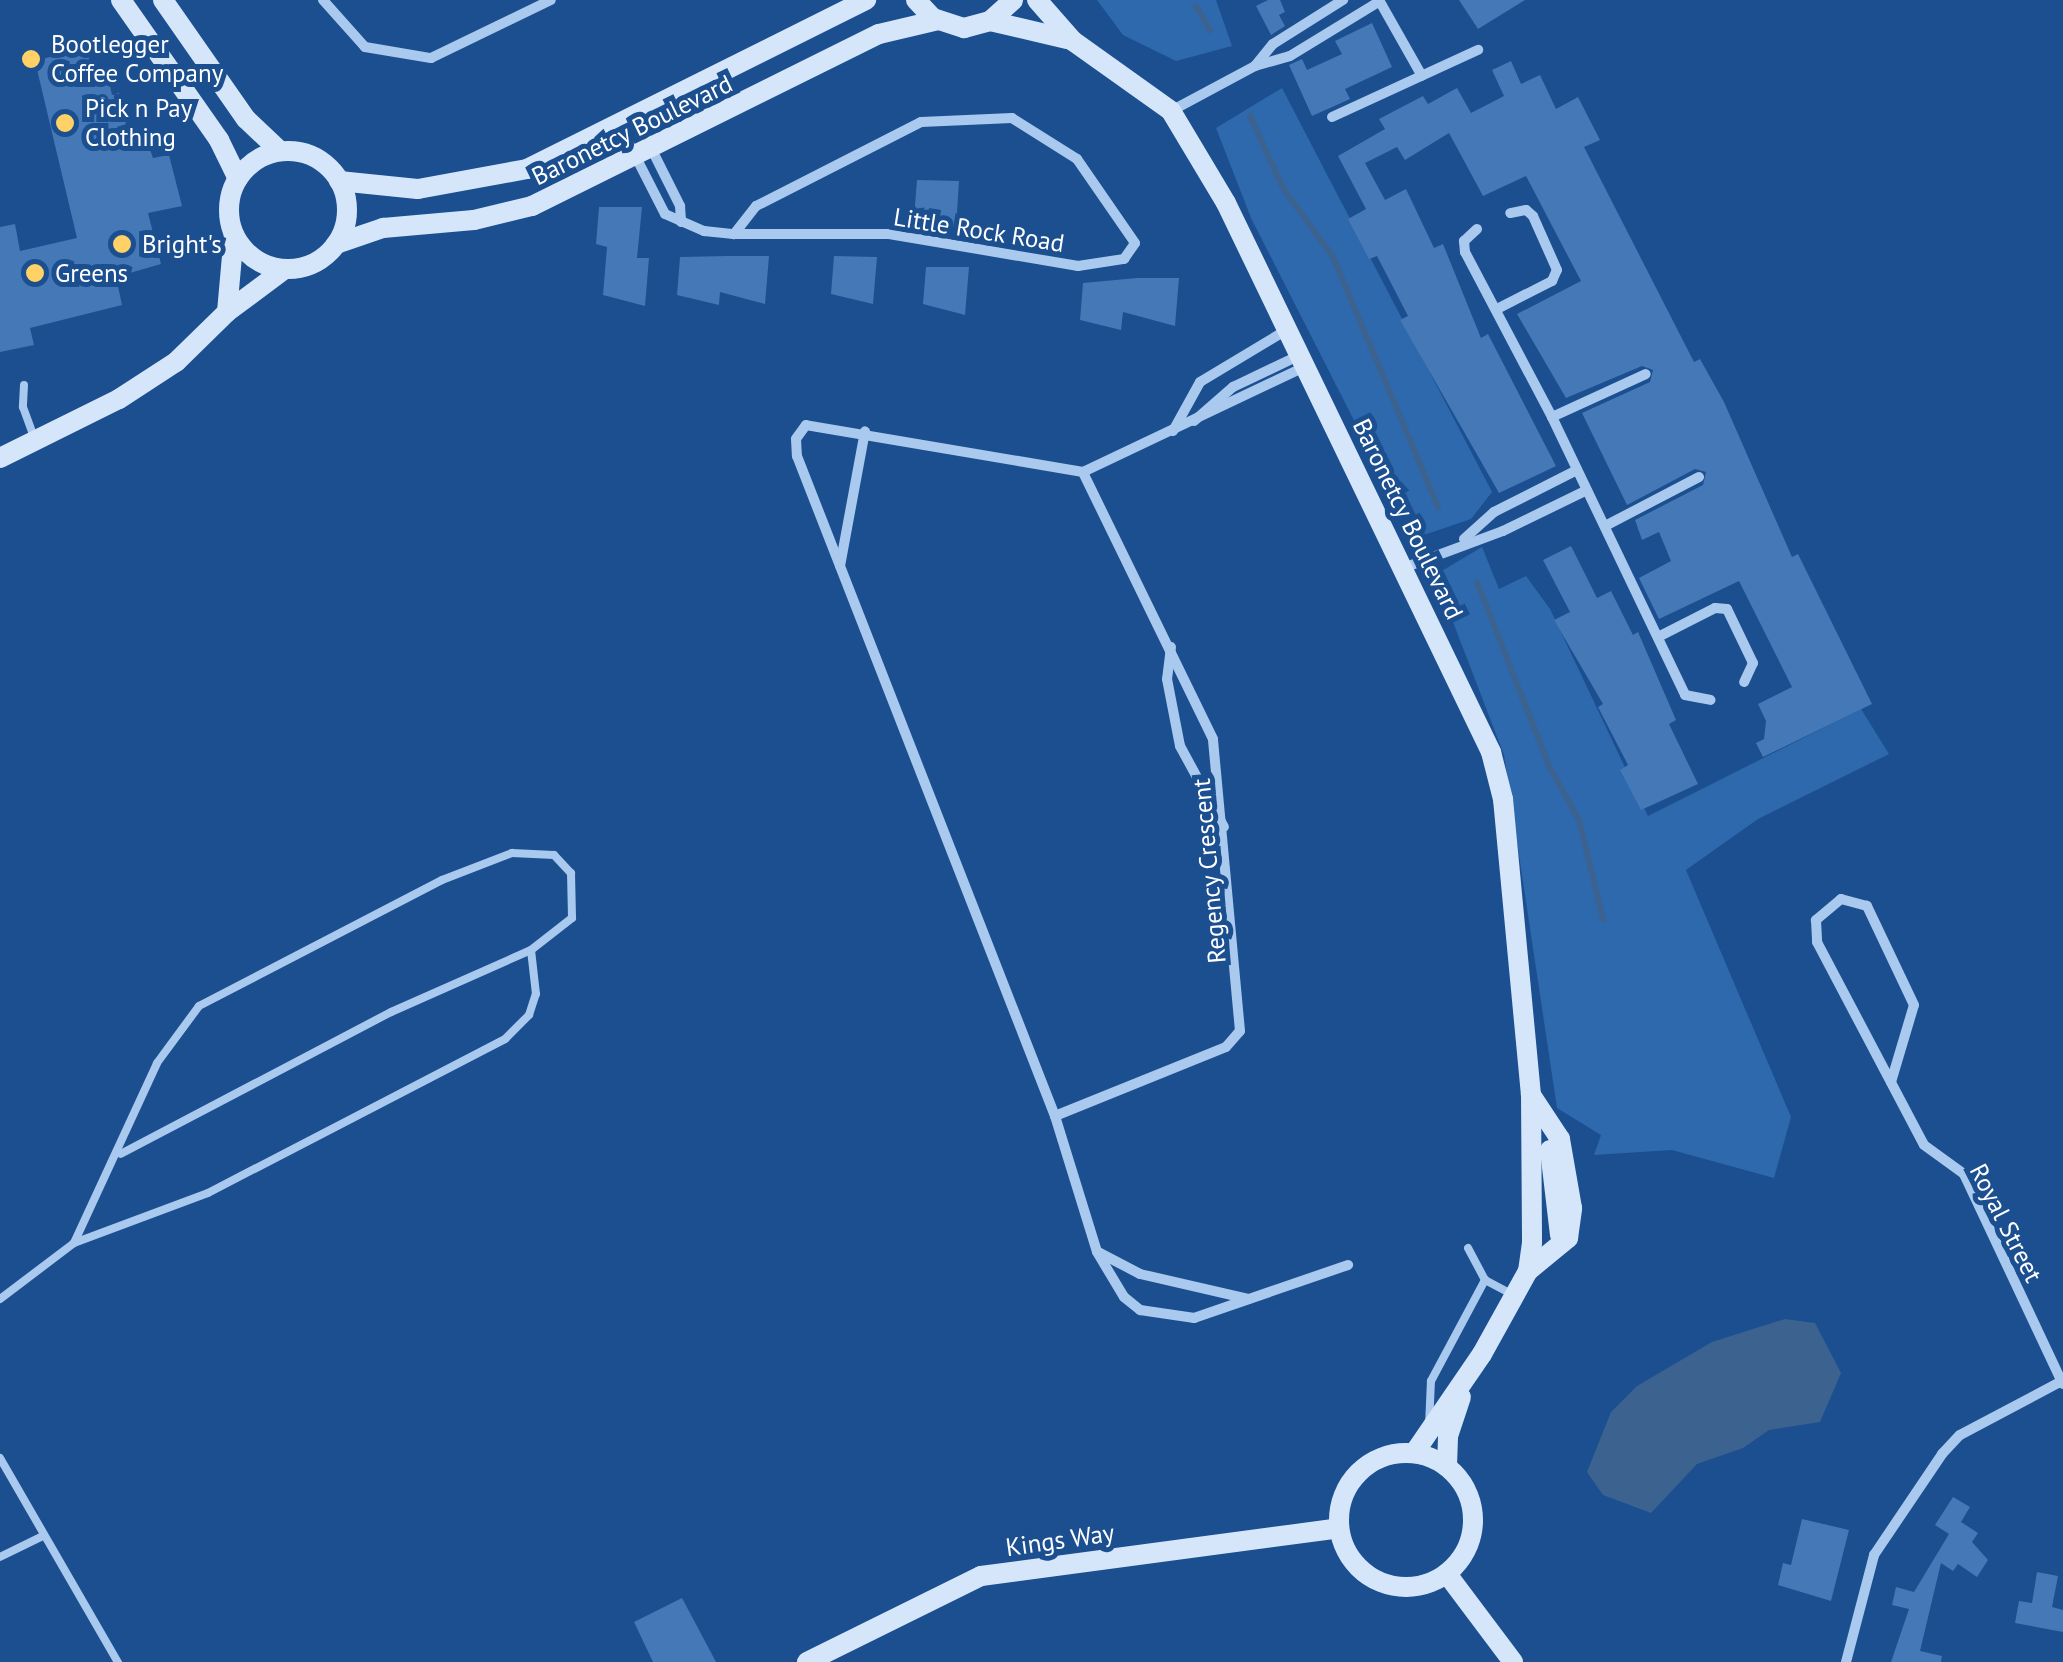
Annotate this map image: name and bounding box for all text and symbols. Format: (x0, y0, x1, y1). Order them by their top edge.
place label: Bootlegger Coffee Company (51, 30, 223, 89)
marker: Bootlegger Coffee Company (20, 48, 42, 70)
street label: Baronetcy Boulevard (527, 68, 737, 192)
place label: Pick n Pay Clothing (85, 94, 193, 153)
marker: Pick n Pay Clothing (54, 112, 76, 134)
street label: Little Rock Road (891, 202, 1067, 258)
place label: Bright's (142, 229, 222, 259)
marker: Bright's (111, 233, 133, 255)
place label: Greens (55, 258, 128, 288)
marker: Greens (24, 262, 46, 284)
street label: Baronetcy Boulevard (1346, 414, 1470, 624)
street label: Regency Crescent (1186, 777, 1232, 965)
street label: Royal Street (1963, 1159, 2049, 1287)
street label: Kings Way (1003, 1517, 1117, 1563)

